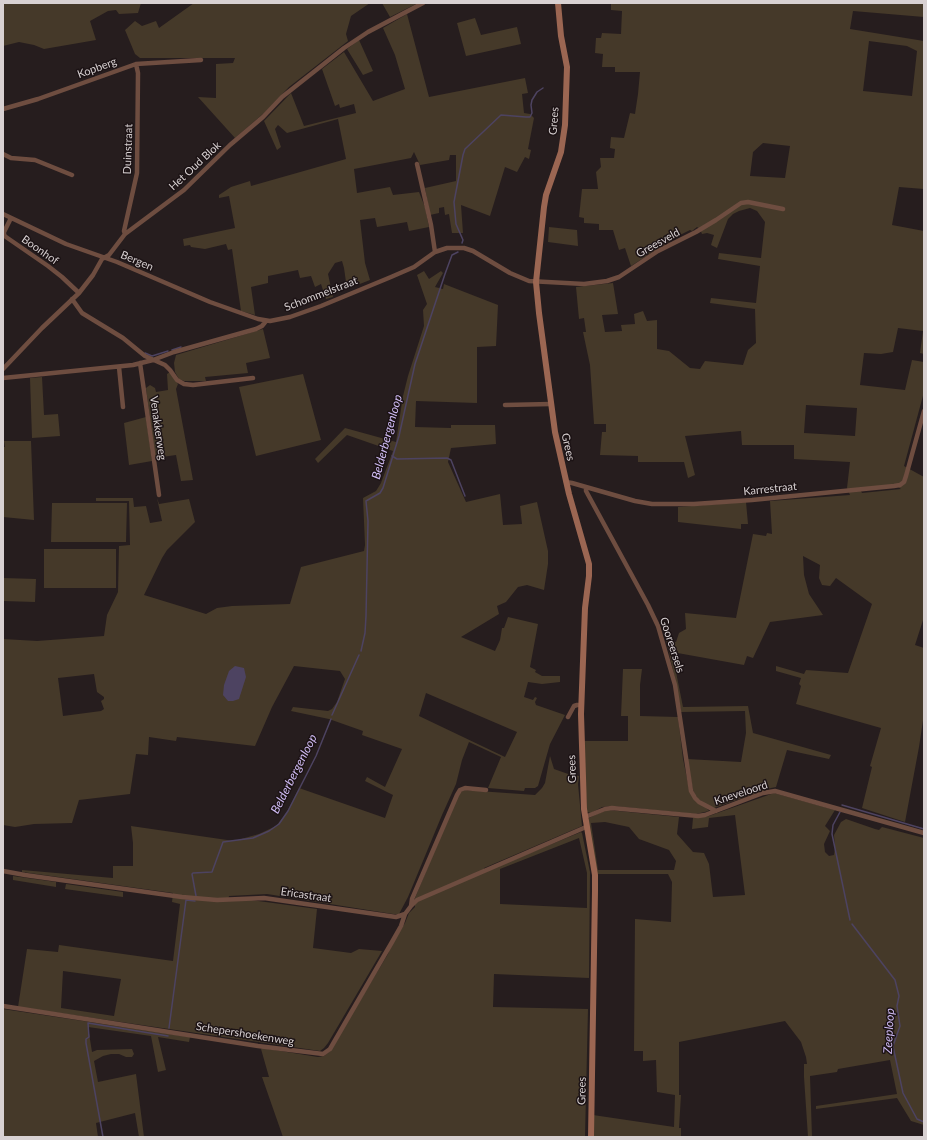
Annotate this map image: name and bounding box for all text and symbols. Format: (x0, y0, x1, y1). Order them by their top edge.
street label: Kopberg (76, 55, 118, 81)
street label: Grees (546, 107, 562, 135)
street label: Duinstraat (121, 123, 135, 175)
street label: Het Oud Blok (166, 139, 224, 193)
street label: Greesveld (634, 226, 682, 260)
street label: Boonhof (19, 233, 61, 267)
street label: Bergen (119, 248, 155, 274)
street label: Schommelstraat (282, 274, 360, 314)
water label: Belderbergenloop (369, 393, 405, 481)
street label: Venakkerweg (147, 395, 169, 461)
street label: Grees (559, 432, 577, 462)
street label: Karrestraat (743, 480, 797, 498)
street label: Gooreersels (657, 616, 687, 674)
water label: Belderbergenloop (268, 732, 320, 816)
street label: Grees (565, 755, 579, 783)
street label: Kneveloord (713, 778, 769, 808)
street label: Ericastraat (280, 885, 332, 905)
water label: Zeeploop (881, 1008, 897, 1054)
street label: Schepershoekenweg (195, 1020, 295, 1048)
street label: Grees (575, 1077, 589, 1105)

